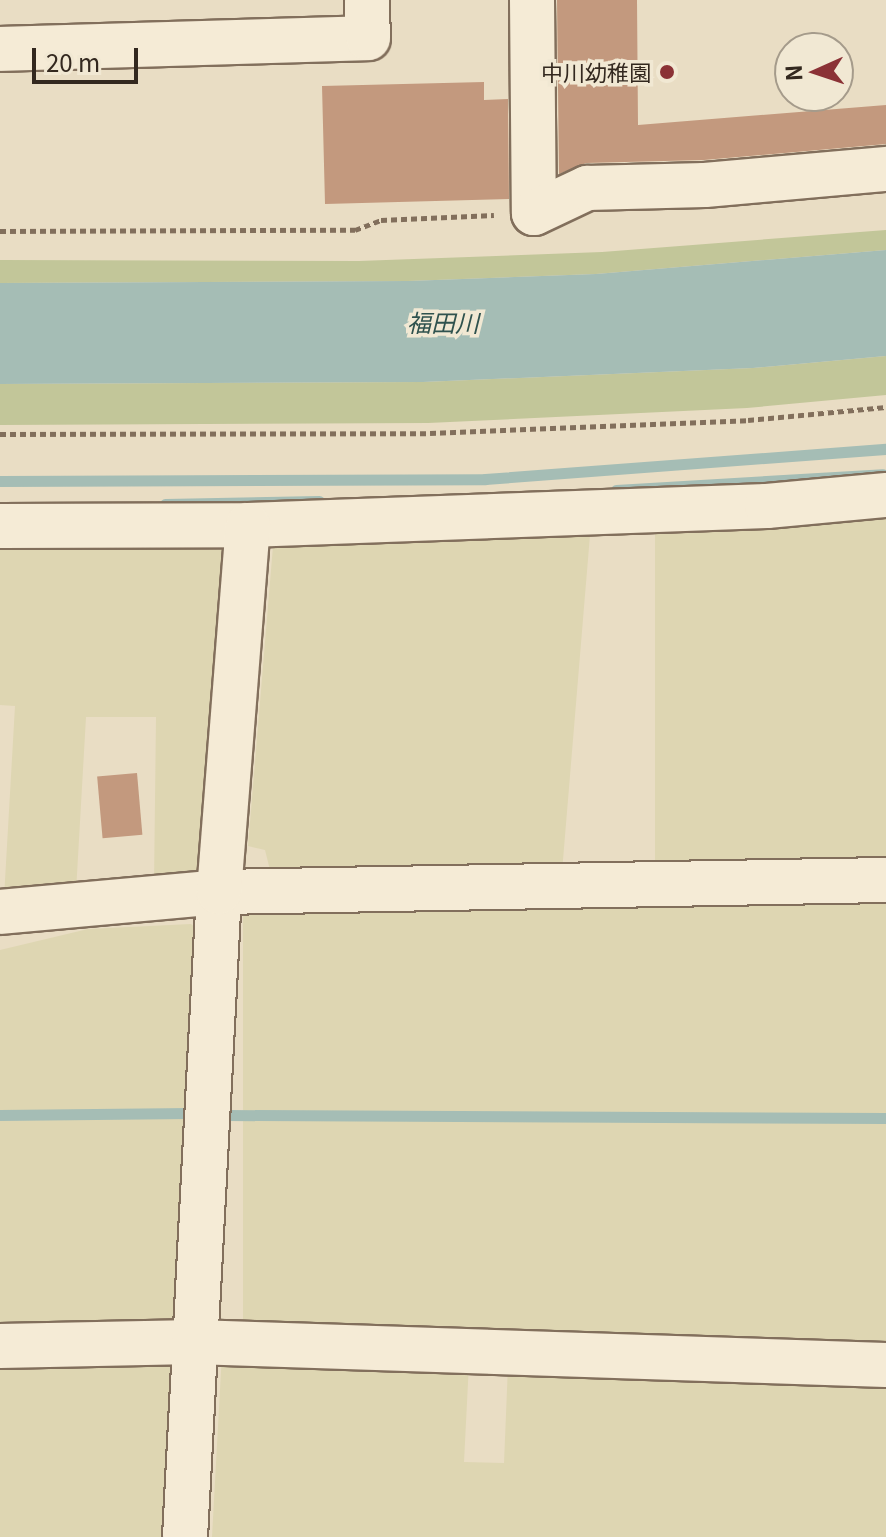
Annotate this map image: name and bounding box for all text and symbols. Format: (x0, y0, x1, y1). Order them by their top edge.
scale bar (36, 32, 142, 82)
north arrow (774, 32, 854, 112)
text: 20 m (46, 44, 100, 79)
place label: 中川幼稚園 (541, 59, 651, 85)
marker: 中川幼稚園 (658, 63, 676, 81)
text: N (776, 64, 808, 82)
water label: 福田川 (407, 308, 479, 336)

